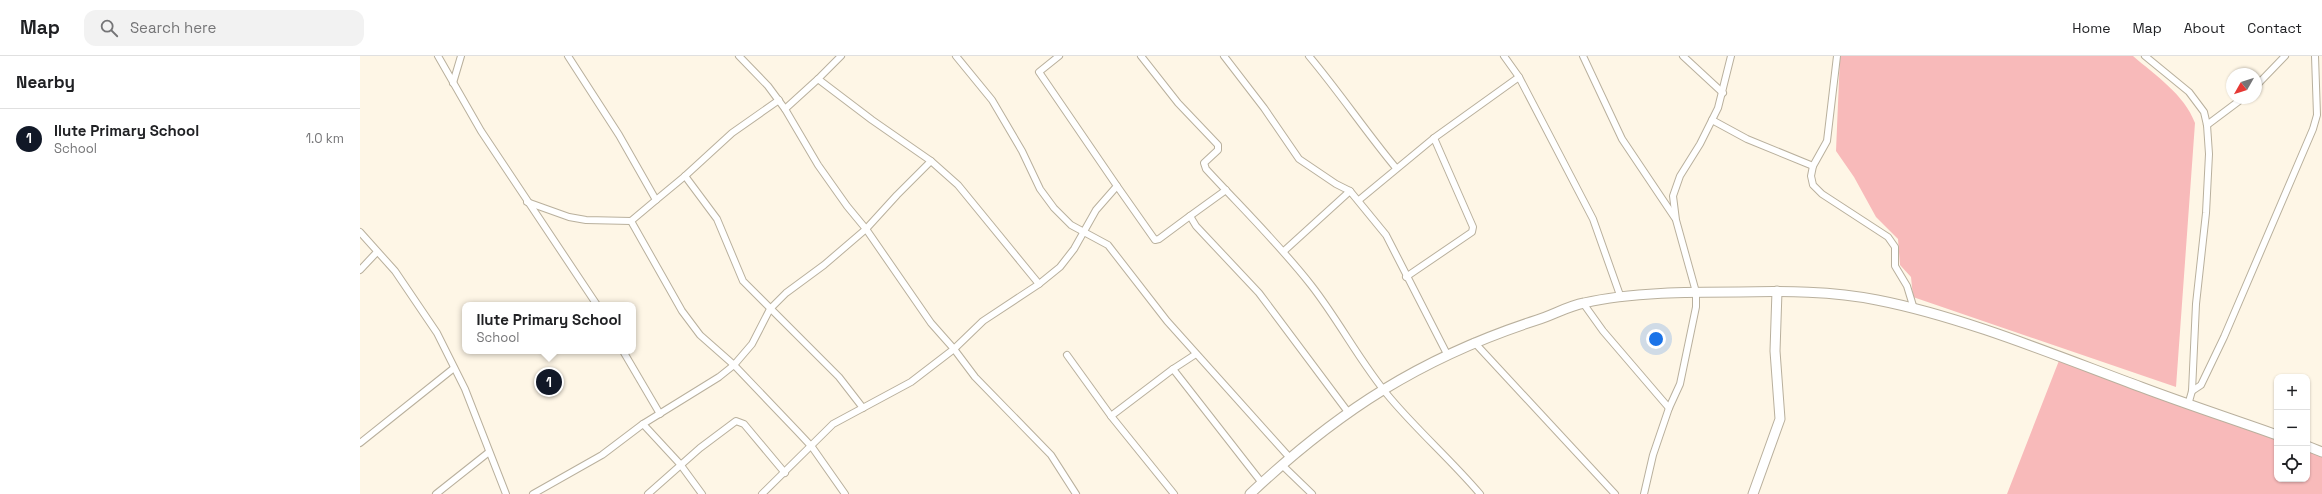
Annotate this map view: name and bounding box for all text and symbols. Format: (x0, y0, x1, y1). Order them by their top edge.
search box (84, 10, 364, 46)
text: Map (20, 15, 60, 40)
icon: search (98, 17, 120, 39)
text: Search here (130, 18, 216, 37)
text: Home (2072, 19, 2110, 37)
text: Map (2132, 19, 2162, 37)
text: About (2184, 19, 2225, 37)
text: Contact (2247, 19, 2302, 37)
north arrow (2226, 68, 2262, 104)
text: Nearby (16, 71, 75, 93)
text: Ilute Primary School (54, 121, 199, 140)
text: 1 (26, 130, 32, 147)
text: 1.0 km (306, 130, 344, 147)
text: School (54, 140, 97, 157)
popup (462, 302, 636, 354)
text: Ilute Primary School (476, 310, 622, 329)
text: School (476, 329, 519, 346)
your location (1646, 329, 1666, 349)
pin: 1 (536, 367, 562, 397)
map controls (2274, 374, 2310, 482)
button: + (2274, 374, 2310, 410)
button: − (2274, 410, 2310, 446)
button: locate (2274, 446, 2310, 482)

